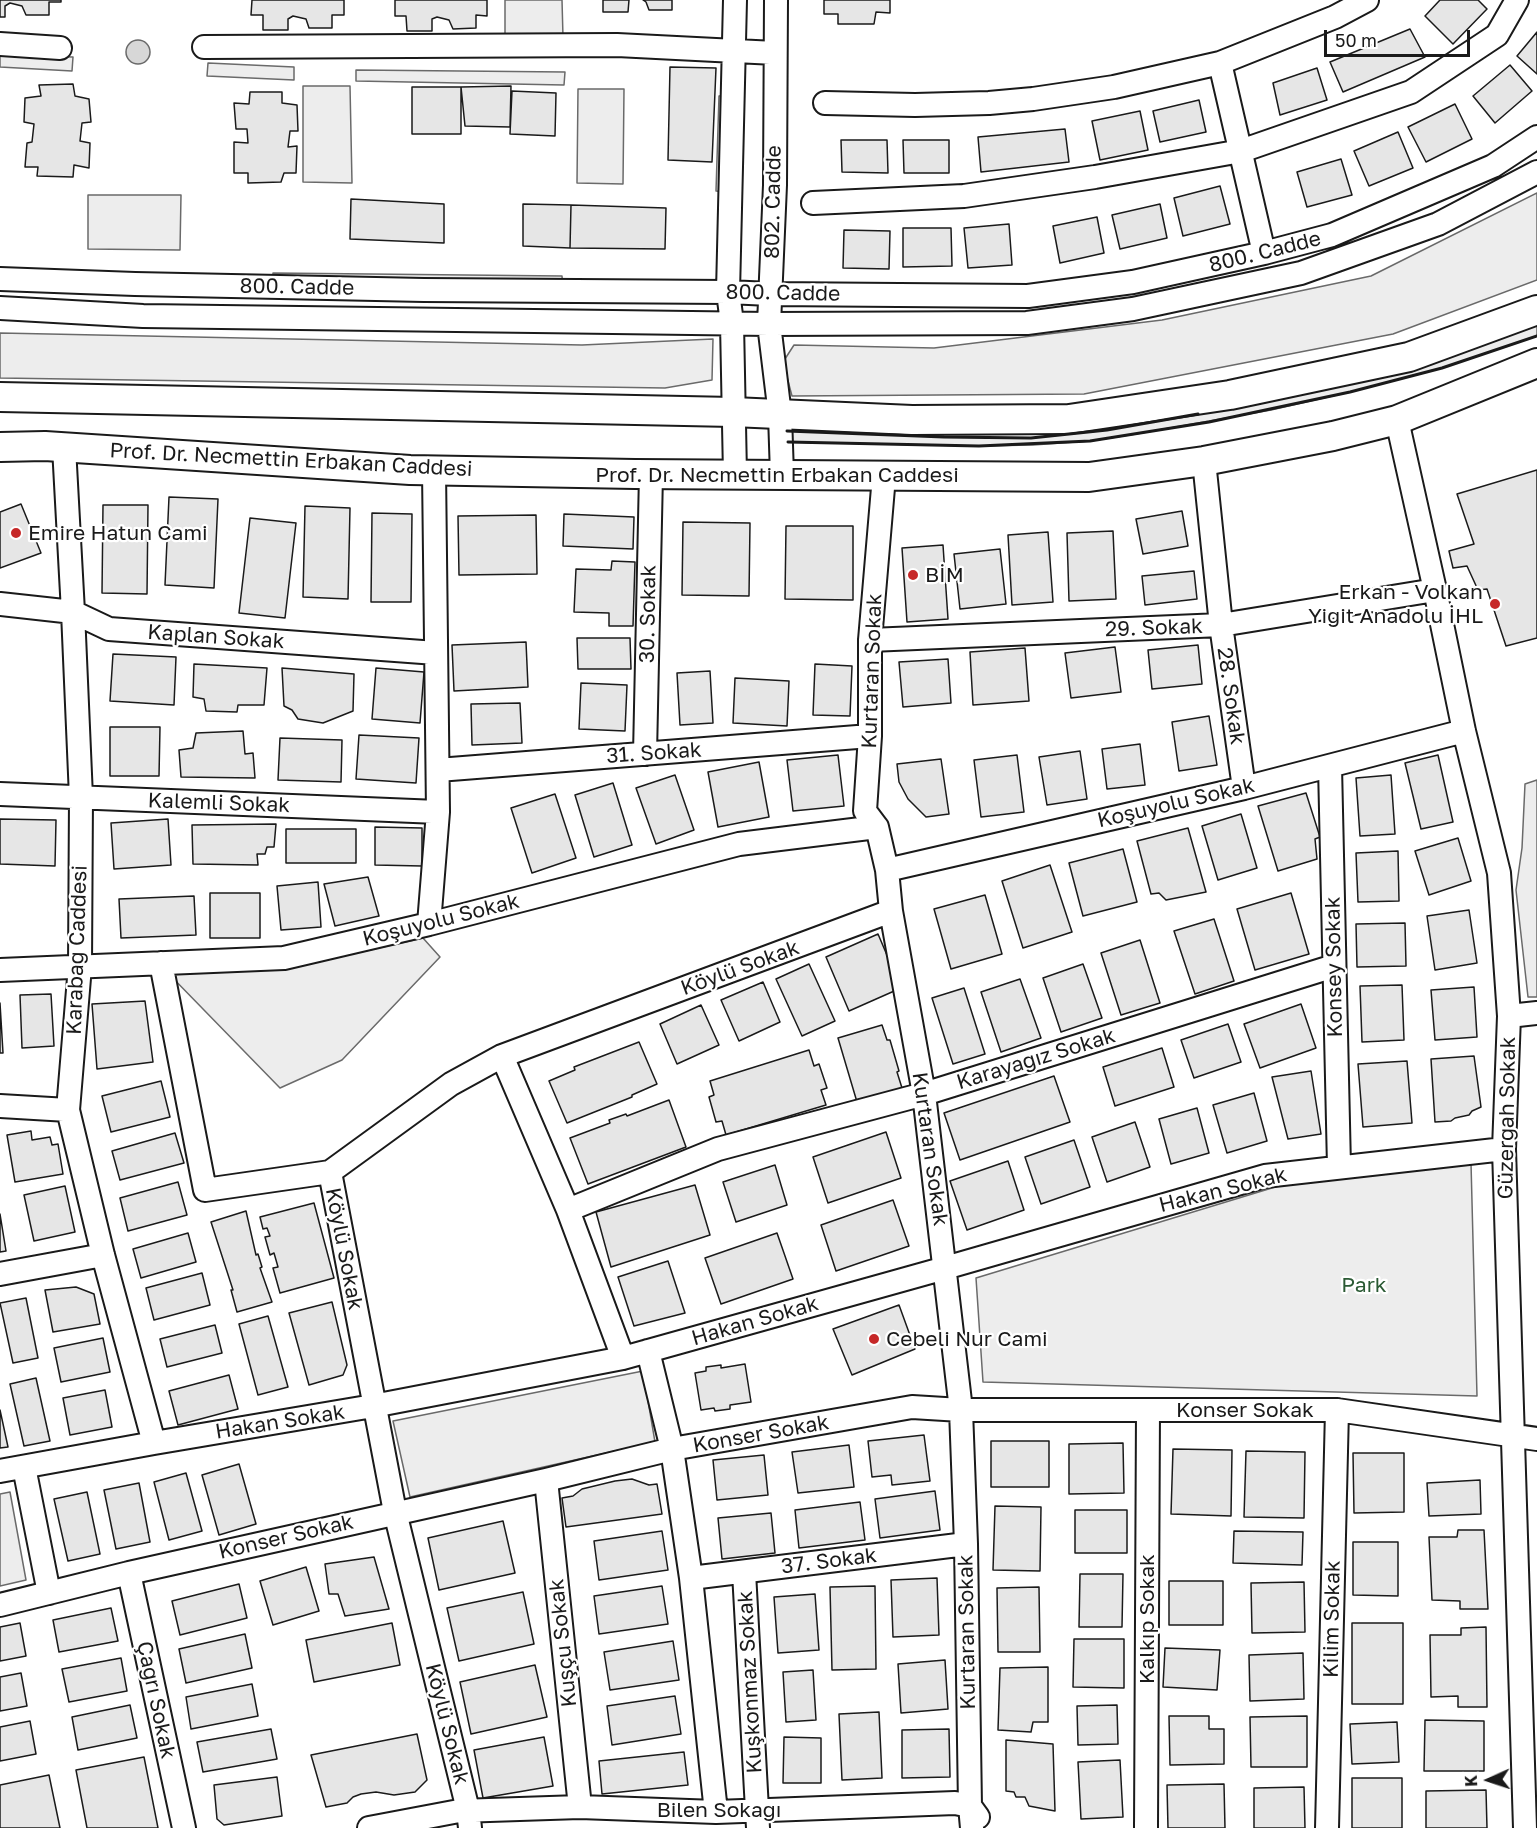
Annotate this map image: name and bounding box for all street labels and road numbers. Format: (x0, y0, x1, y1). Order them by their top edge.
street label: 802. Cadde (759, 145, 787, 259)
street label: 800. Cadde (1206, 226, 1324, 278)
street label: 800. Cadde (240, 273, 354, 301)
street label: 800. Cadde (726, 279, 840, 307)
street label: Prof. Dr. Necmettin Erbakan Caddesi (109, 438, 473, 482)
street label: Prof. Dr. Necmettin Erbakan Caddesi (595, 462, 959, 488)
street label: 30. Sokak (635, 565, 661, 663)
street label: Kurtaran Sokak (857, 593, 887, 749)
street label: 29. Sokak (1105, 614, 1203, 642)
street label: Kaplan Sokak (147, 620, 285, 654)
street label: 28. Sokak (1212, 646, 1250, 746)
street label: 31. Sokak (606, 737, 702, 769)
street label: Koşuyolu Sokak (1095, 773, 1257, 833)
street label: Kalemli Sokak (147, 788, 291, 818)
street label: Karabağ Caddesi (61, 865, 93, 1035)
street label: Koşuyolu Sokak (360, 888, 522, 952)
street label: Konsey Sokak (1320, 896, 1348, 1038)
street label: Köylü Sokak (677, 935, 803, 1001)
street label: Karayağız Sokak (954, 1023, 1118, 1095)
street label: Güzergah Sokak (1493, 1036, 1521, 1200)
street label: Kurtaran Sokak (907, 1070, 953, 1228)
street label: Hakan Sokak (1156, 1162, 1290, 1218)
street label: Köylü Sokak (320, 1186, 368, 1312)
street label: Hakan Sokak (689, 1291, 821, 1351)
street label: Konser Sokak (1176, 1397, 1314, 1423)
street label: Hakan Sokak (213, 1399, 347, 1445)
street label: Konser Sokak (691, 1410, 831, 1458)
street label: Konser Sokak (216, 1509, 356, 1565)
street label: 37. Sokak (780, 1543, 878, 1579)
street label: Kurtaran Sokak (953, 1554, 981, 1710)
street label: Kalkıp Sokak (1134, 1554, 1160, 1684)
street label: Kilim Sokak (1318, 1560, 1346, 1678)
street label: Kuşçu Sokak (544, 1578, 582, 1708)
street label: Kuşkonmaz Sokak (733, 1590, 767, 1774)
street label: Çağrı Sokak (131, 1639, 181, 1761)
street label: Köylü Sokak (420, 1661, 474, 1787)
street label: Bilen Sokağı (657, 1797, 781, 1823)

